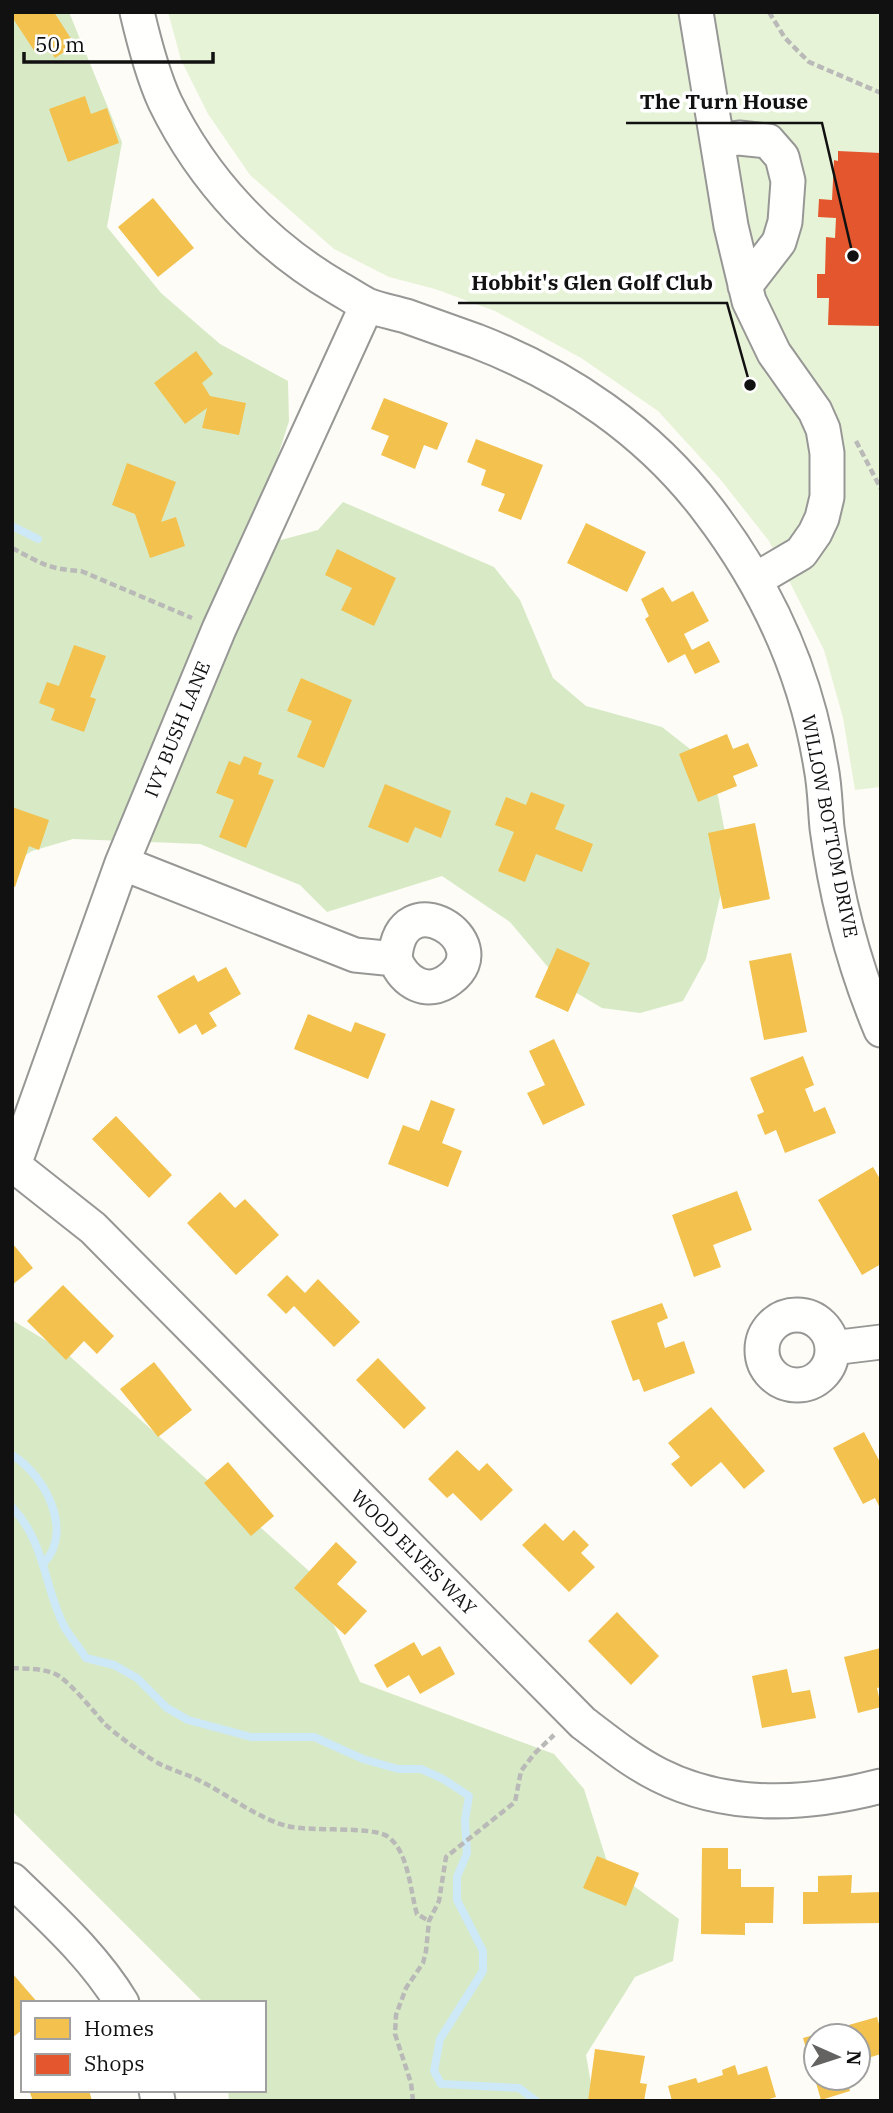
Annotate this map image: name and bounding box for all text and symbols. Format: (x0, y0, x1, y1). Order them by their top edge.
scale bar (24, 21, 214, 65)
text: 50 m (35, 30, 85, 58)
callout: The Turn House (626, 81, 822, 123)
text: The Turn House (640, 87, 808, 115)
callout: Hobbit's Glen Golf Club (458, 261, 727, 303)
text: Hobbit's Glen Golf Club (471, 268, 713, 296)
street label: IVY BUSH LANE (139, 657, 215, 801)
street label: WILLOW BOTTOM DRIVE (797, 712, 863, 940)
street label: WOOD ELVES WAY (346, 1484, 482, 1620)
legend (21, 2001, 266, 2092)
text: Homes (84, 2014, 154, 2042)
north arrow (802, 2022, 872, 2092)
text: Shops (84, 2049, 144, 2077)
text: N (842, 2050, 866, 2066)

